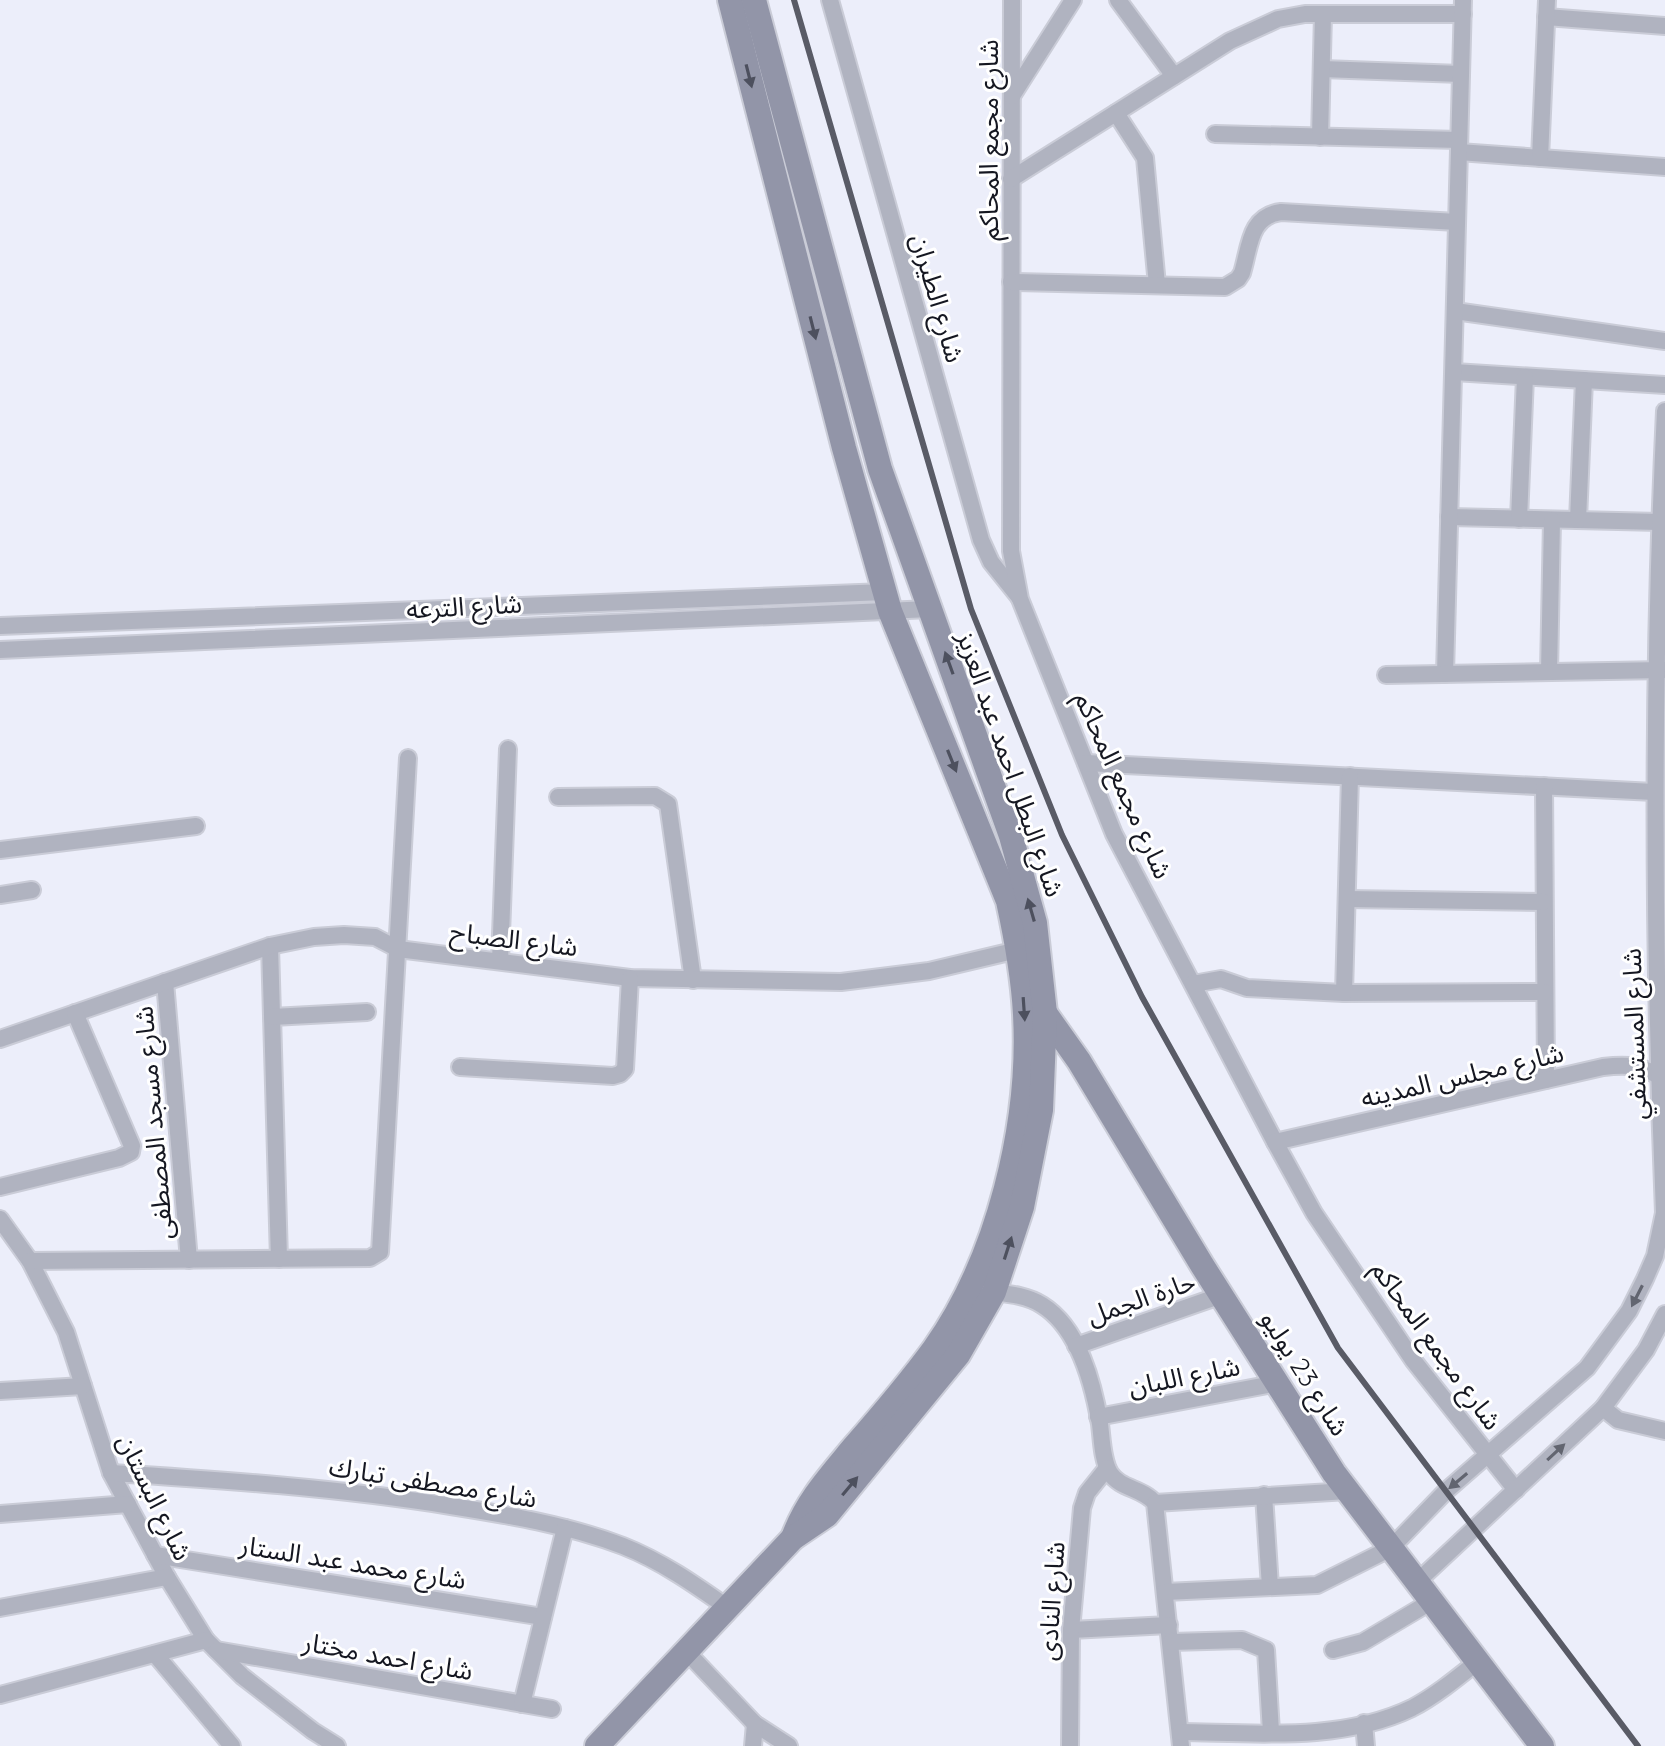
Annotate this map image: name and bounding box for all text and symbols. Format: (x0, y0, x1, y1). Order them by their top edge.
street label: شارع مجمع المحاكم (972, 39, 1009, 241)
one-way arrow (743, 63, 755, 88)
street label: شارع الطيران (901, 230, 972, 367)
one-way arrow (807, 315, 819, 340)
street label: شارع الترعه (405, 586, 523, 629)
street label: شارع البطل احمد عبد العزيز (947, 626, 1072, 902)
one-way arrow (942, 651, 955, 675)
street label: شارع مجمع المحاكم (1064, 686, 1180, 885)
one-way arrow (945, 749, 958, 773)
one-way arrow (1024, 897, 1037, 921)
street label: شارع الصباح (448, 915, 580, 966)
street label: شارع المستشفي (1615, 948, 1658, 1120)
one-way arrow (1018, 997, 1031, 1022)
street label: شارع مسجد المصطفى (126, 1005, 183, 1241)
street label: شارع مجلس المدينه (1357, 1036, 1567, 1117)
one-way arrow (1003, 1236, 1015, 1260)
street label: شارع مجمع المحاكم (1361, 1254, 1510, 1439)
street label: حارة الجمل (1082, 1264, 1200, 1332)
one-way arrow (1630, 1284, 1644, 1307)
street label: شارع 23 يوليو (1251, 1304, 1357, 1443)
street label: شارع اللبان (1125, 1349, 1243, 1406)
street label: شارع البستان (107, 1428, 200, 1567)
one-way arrow (1546, 1444, 1565, 1462)
street label: شارع مصطفى تبارك (326, 1449, 539, 1518)
one-way arrow (1448, 1472, 1468, 1489)
one-way arrow (841, 1476, 858, 1496)
street label: شارع محمد عبد الستار (236, 1528, 469, 1599)
street label: شارع النادى (1030, 1540, 1075, 1662)
street label: شارع احمد مختار (299, 1625, 476, 1690)

